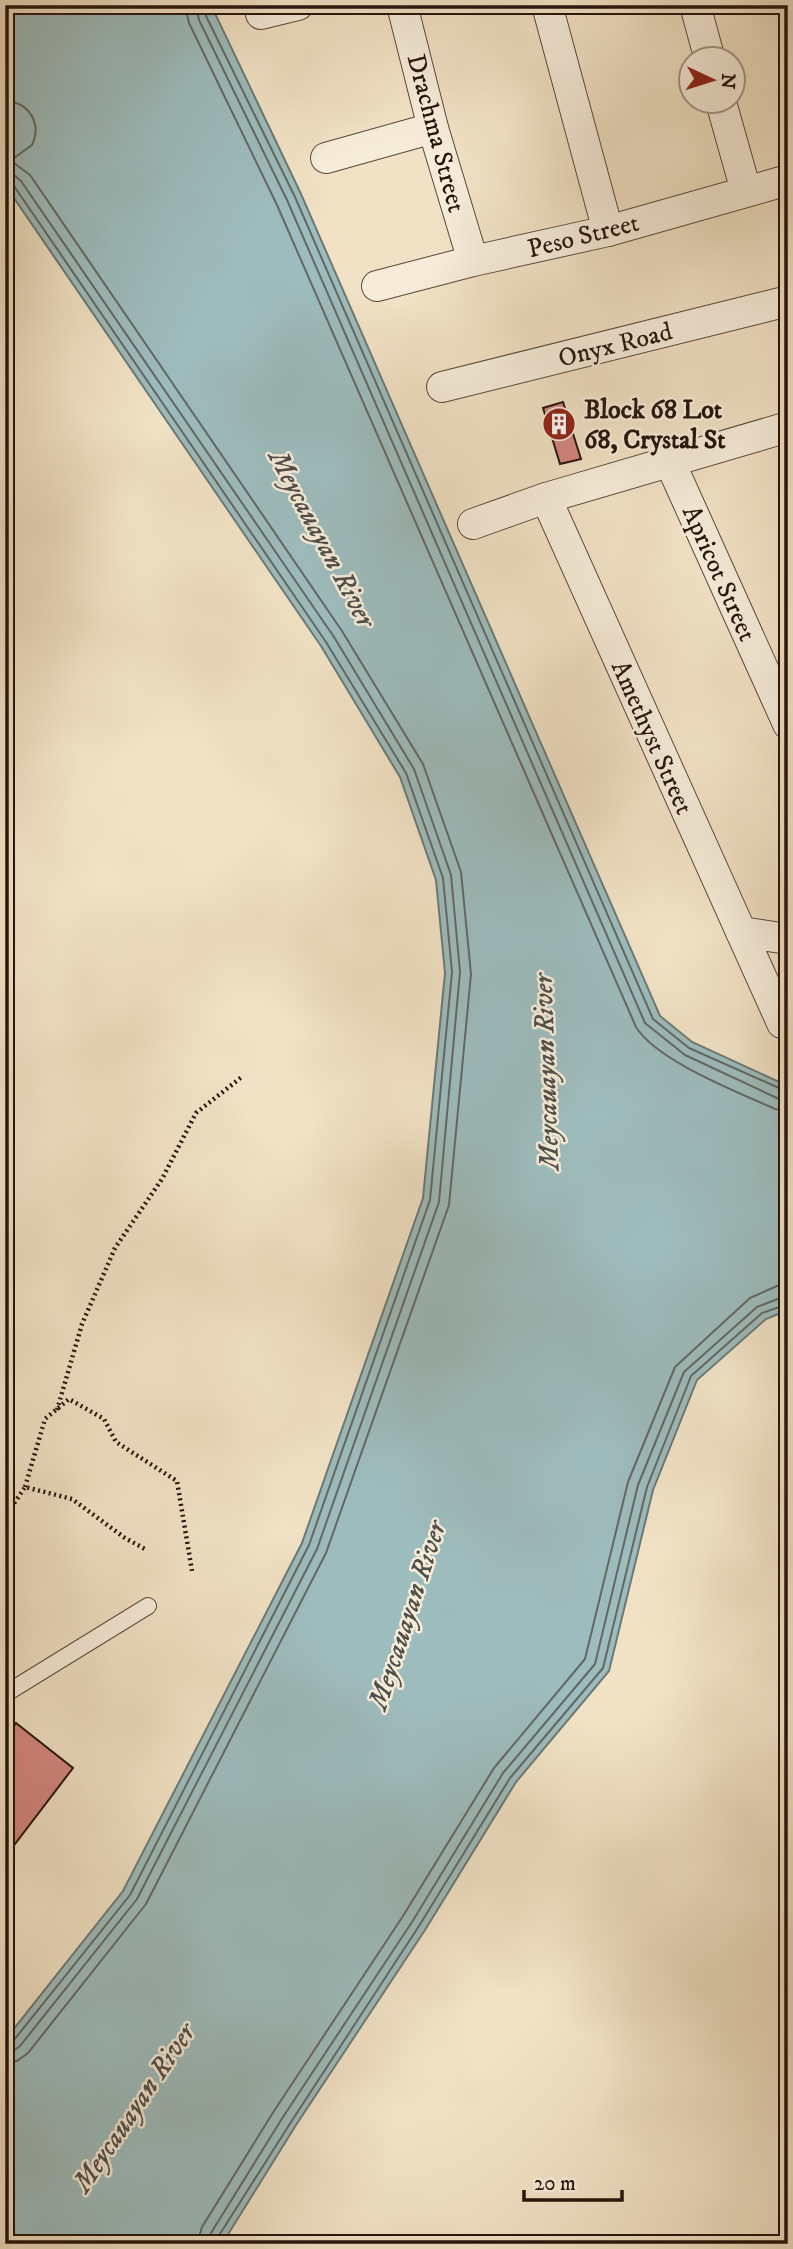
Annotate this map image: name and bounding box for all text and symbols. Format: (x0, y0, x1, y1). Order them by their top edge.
north arrow (678, 46, 748, 116)
street label: Drachma Street (399, 51, 473, 216)
text: N (715, 72, 739, 90)
street label: Peso Street (524, 207, 643, 266)
street label: Onyx Road (555, 315, 676, 376)
place label: Block 68 Lot 68, Crystal St (584, 394, 726, 457)
building icon: Block 68 Lot 68, Crystal St (540, 405, 578, 443)
water label: Meycauayan River (259, 442, 384, 635)
street label: Apricot Street (674, 501, 763, 647)
street label: Amethyst Street (603, 656, 700, 820)
water label: Meycauayan River (526, 971, 567, 1173)
water label: Meycauayan River (360, 1515, 455, 1716)
water label: Meycauayan River (64, 2015, 205, 2201)
scale bar (524, 2158, 622, 2202)
text: 20 m (534, 2171, 576, 2197)

